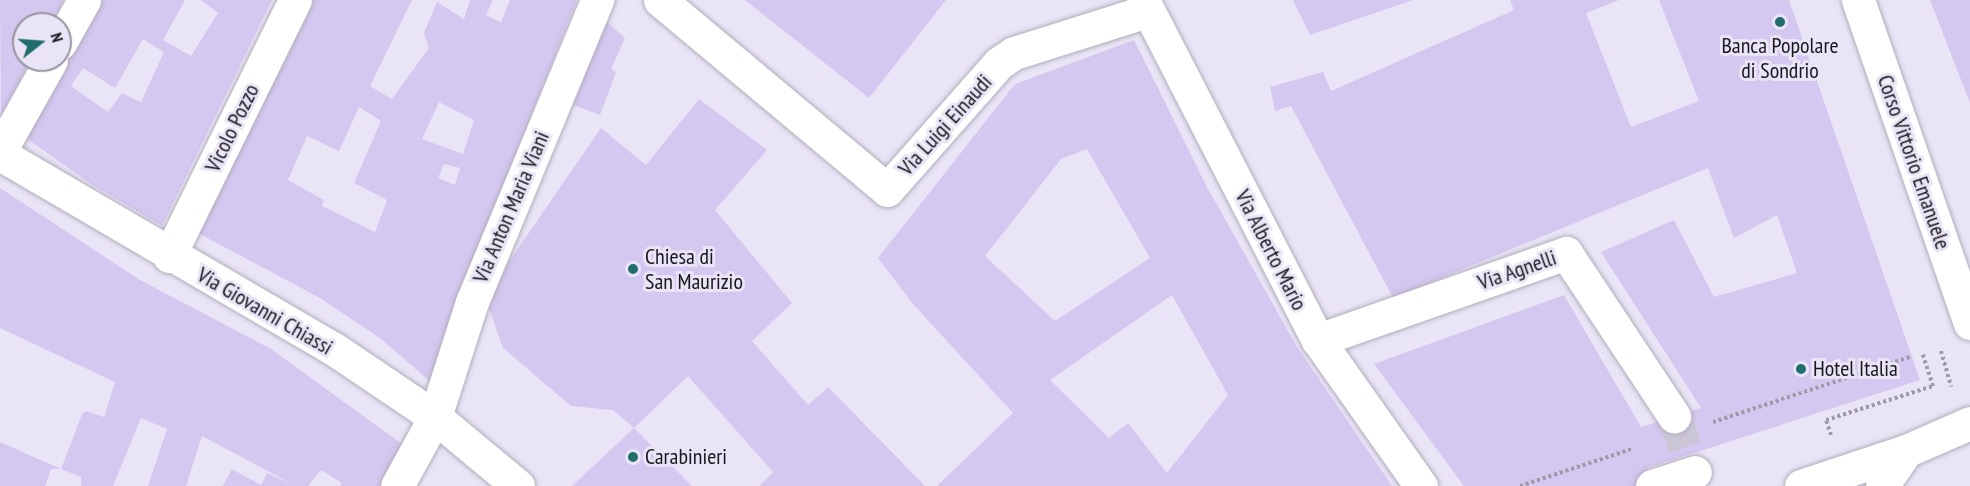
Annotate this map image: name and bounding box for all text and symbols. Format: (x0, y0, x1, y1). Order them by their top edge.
north arrow (12, 12, 72, 72)
marker: Banca Popolare di Sondrio (1773, 15, 1787, 29)
text: N (46, 30, 68, 44)
place label: Banca Popolare di Sondrio (1721, 32, 1839, 84)
street label: Via Luigi Einaudi (893, 69, 997, 181)
street label: Corso Vittorio Emanuele (1872, 71, 1956, 253)
street label: Vicolo Pozzo (199, 80, 265, 176)
street label: Via Anton Maria Viani (467, 127, 555, 287)
street label: Via Alberto Mario (1229, 185, 1313, 315)
place label: Chiesa di San Maurizio (645, 243, 743, 294)
street label: Via Agnelli (1474, 244, 1560, 296)
street label: Via Giovanni Chiassi (192, 261, 338, 361)
marker: Chiesa di San Maurizio (626, 262, 640, 276)
place label: Hotel Italia (1813, 356, 1898, 382)
marker: Hotel Italia (1794, 362, 1808, 376)
place label: Carabinieri (645, 444, 727, 470)
marker: Carabinieri (626, 450, 640, 464)

